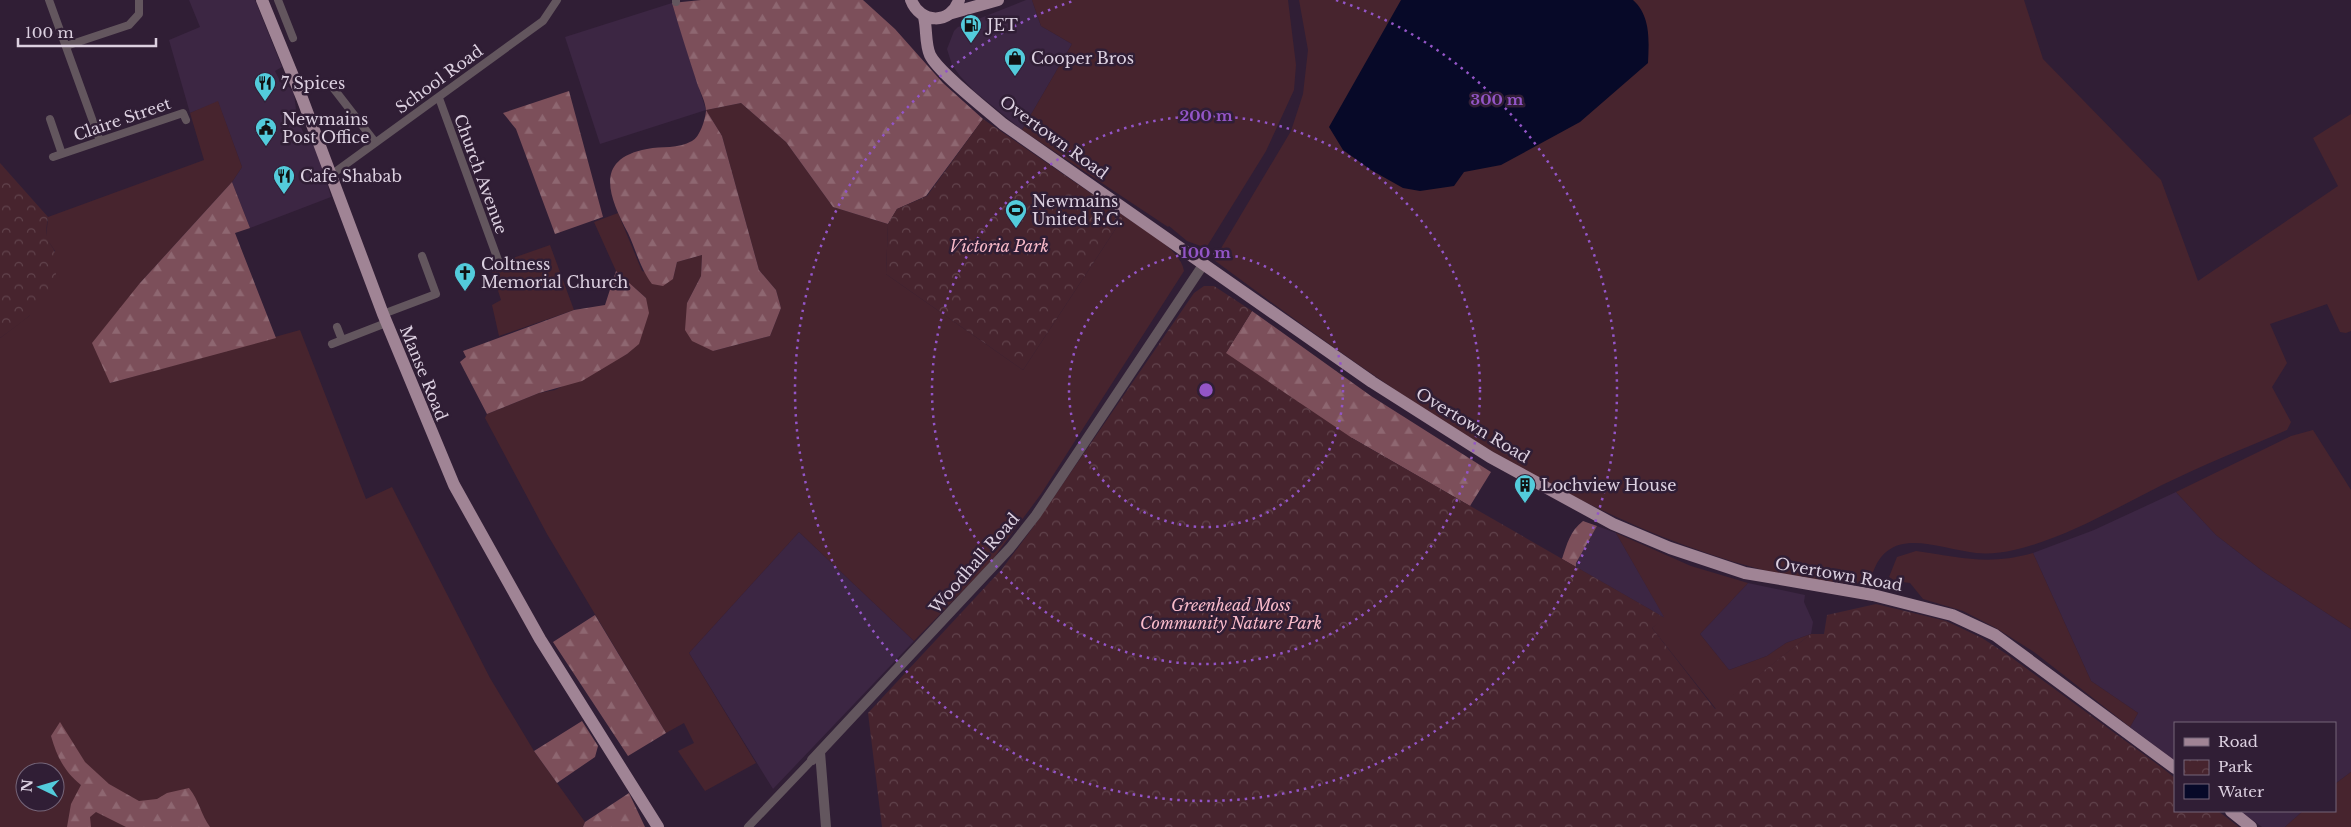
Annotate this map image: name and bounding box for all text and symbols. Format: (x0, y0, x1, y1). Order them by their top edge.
fuel station icon: JET (959, 13, 983, 44)
scale bar (18, 15, 155, 47)
place label: JET (985, 15, 1018, 35)
text: 100 m (25, 23, 74, 42)
street label: School Road (391, 40, 487, 117)
shop icon: Cooper Bros (1003, 46, 1027, 77)
place label: Cooper Bros (1031, 48, 1134, 68)
restaurant icon: 7 Spices (253, 71, 277, 102)
place label: 7 Spices (281, 73, 345, 93)
text: 300 m (1471, 90, 1524, 109)
street label: Overtown Road (996, 91, 1112, 183)
street label: Claire Street (71, 93, 173, 145)
text: 200 m (1180, 106, 1233, 125)
place label: Newmains Post Office (282, 109, 369, 147)
street label: Church Avenue (450, 111, 512, 237)
public building icon: Newmains Post Office (254, 116, 278, 147)
restaurant icon: Cafe Shabab (272, 164, 296, 195)
place label: Cafe Shabab (300, 166, 402, 186)
place label: Newmains United F.C. (1032, 191, 1123, 229)
sports icon: Newmains United F.C. (1004, 198, 1028, 229)
park label: Victoria Park (949, 236, 1049, 256)
text: 100 m (1181, 243, 1231, 262)
place label: Coltness Memorial Church (481, 254, 628, 292)
church icon: Coltness Memorial Church (453, 261, 477, 292)
street label: Manse Road (396, 322, 452, 424)
centre of rings (1197, 381, 1215, 399)
street label: Overtown Road (1412, 383, 1534, 467)
building icon: Lochview House (1513, 473, 1537, 504)
place label: Lochview House (1541, 475, 1676, 495)
street label: Woodhall Road (924, 508, 1023, 618)
street label: Overtown Road (1774, 553, 1905, 595)
park label: Greenhead Moss Community Nature Park (1140, 595, 1322, 633)
legend (2174, 722, 2336, 812)
text: Road (2218, 732, 2258, 751)
text: Park (2218, 757, 2254, 776)
north arrow (15, 762, 65, 812)
text: N (18, 779, 37, 793)
text: Water (2217, 782, 2265, 801)

